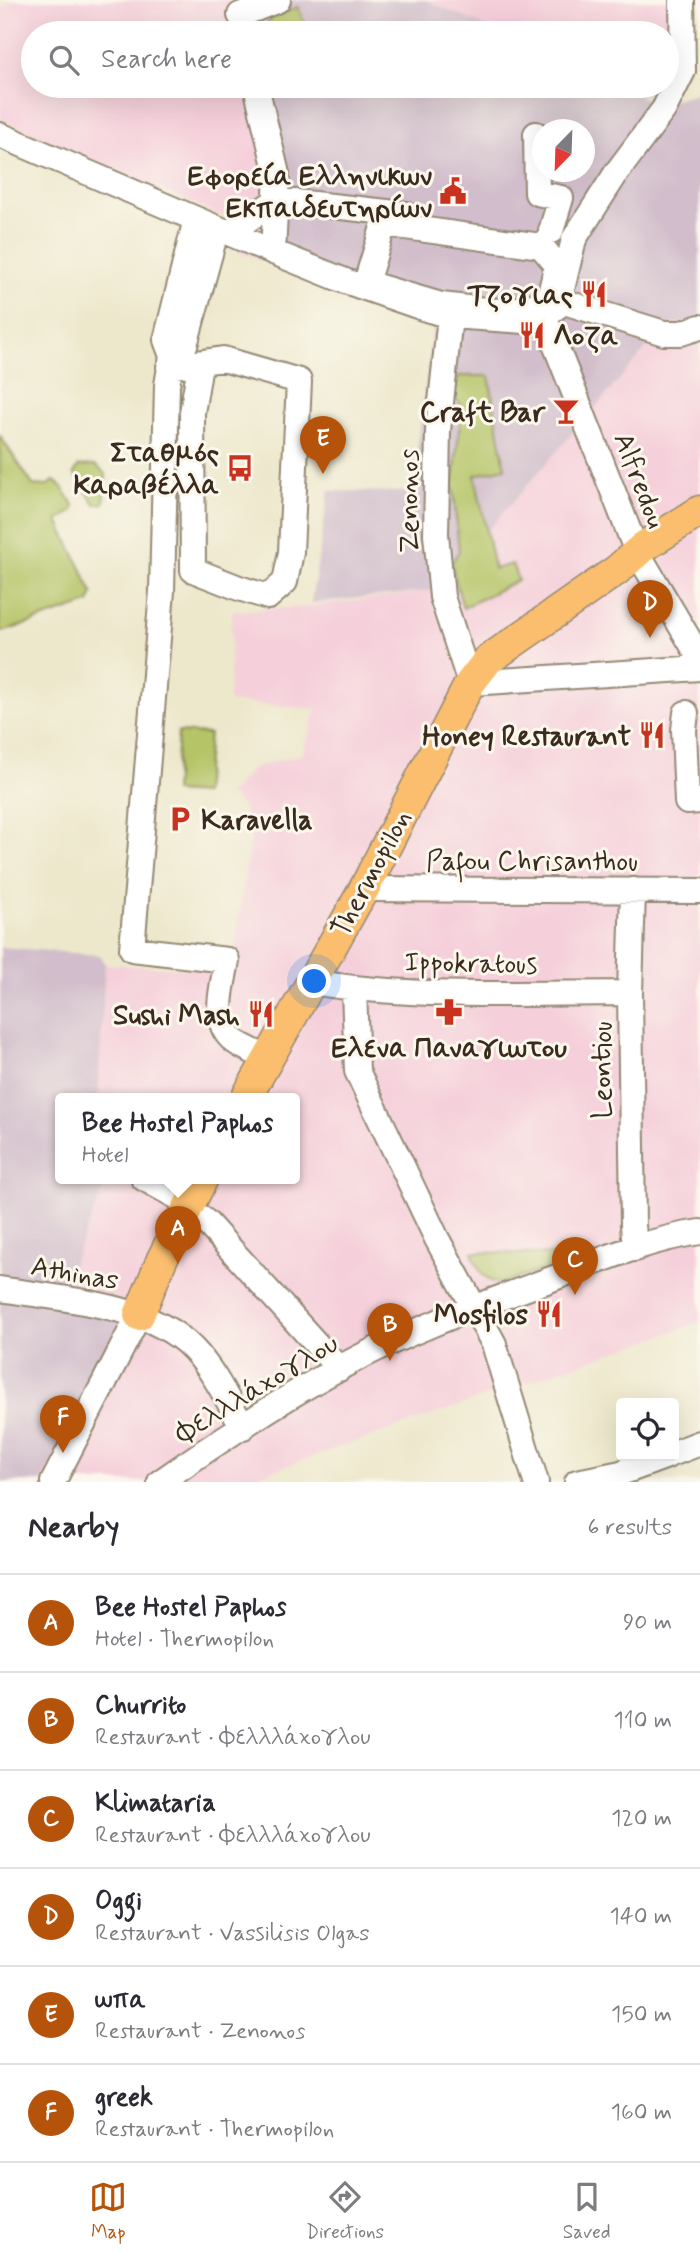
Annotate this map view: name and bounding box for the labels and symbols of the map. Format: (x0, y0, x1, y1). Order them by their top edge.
north arrow (532, 119, 595, 182)
place label: Εφορεία Ελληνικων Εκπαιδευτηρίων (187, 159, 432, 228)
public building icon: Εφορεία Ελληνικων Εκπαιδευτηρίων (438, 176, 468, 206)
place label: Τζογιας (466, 278, 573, 315)
restaurant icon: Τζογιας (579, 279, 609, 309)
place label: Λοζα (553, 319, 618, 356)
restaurant icon: Λοζα (517, 320, 547, 350)
place label: Craft Bar (420, 395, 546, 432)
bar icon: Craft Bar (551, 396, 581, 426)
pin: E (300, 416, 346, 474)
street label: Alfredou (604, 428, 674, 534)
place label: Σταθμός Καραβέλλα (73, 436, 219, 505)
street label: Zenonos (392, 449, 429, 553)
bus stop icon: Σταθμός Καραβέλλα (225, 453, 255, 483)
pin: D (627, 580, 673, 638)
place label: Honey Restaurant (422, 719, 631, 756)
restaurant icon: Honey Restaurant (637, 720, 667, 750)
place label: Karavella (201, 803, 313, 840)
parking icon: Karavella (165, 804, 195, 834)
street label: Thermopilon (323, 804, 421, 944)
street label: Pafou Chrisanthou (426, 844, 638, 883)
street label: Ippokratous (404, 945, 538, 984)
your location (297, 964, 331, 998)
pharmacy icon: Ελενα Παναγιωτου (434, 997, 464, 1027)
place label: Sushi Mash (113, 998, 240, 1035)
restaurant icon: Sushi Mash (246, 999, 276, 1029)
street label: Leontiou (585, 1021, 622, 1119)
place label: Ελενα Παναγιωτου (331, 1031, 567, 1068)
pin: A (155, 1206, 201, 1264)
pin: C (552, 1237, 598, 1295)
street label: Athinas (28, 1249, 121, 1300)
place label: Mosfilos (434, 1298, 528, 1335)
restaurant icon: Mosfilos (534, 1299, 564, 1329)
pin: B (367, 1303, 413, 1361)
street label: Φελλλάχογλου (168, 1326, 346, 1453)
pin: F (40, 1395, 86, 1453)

